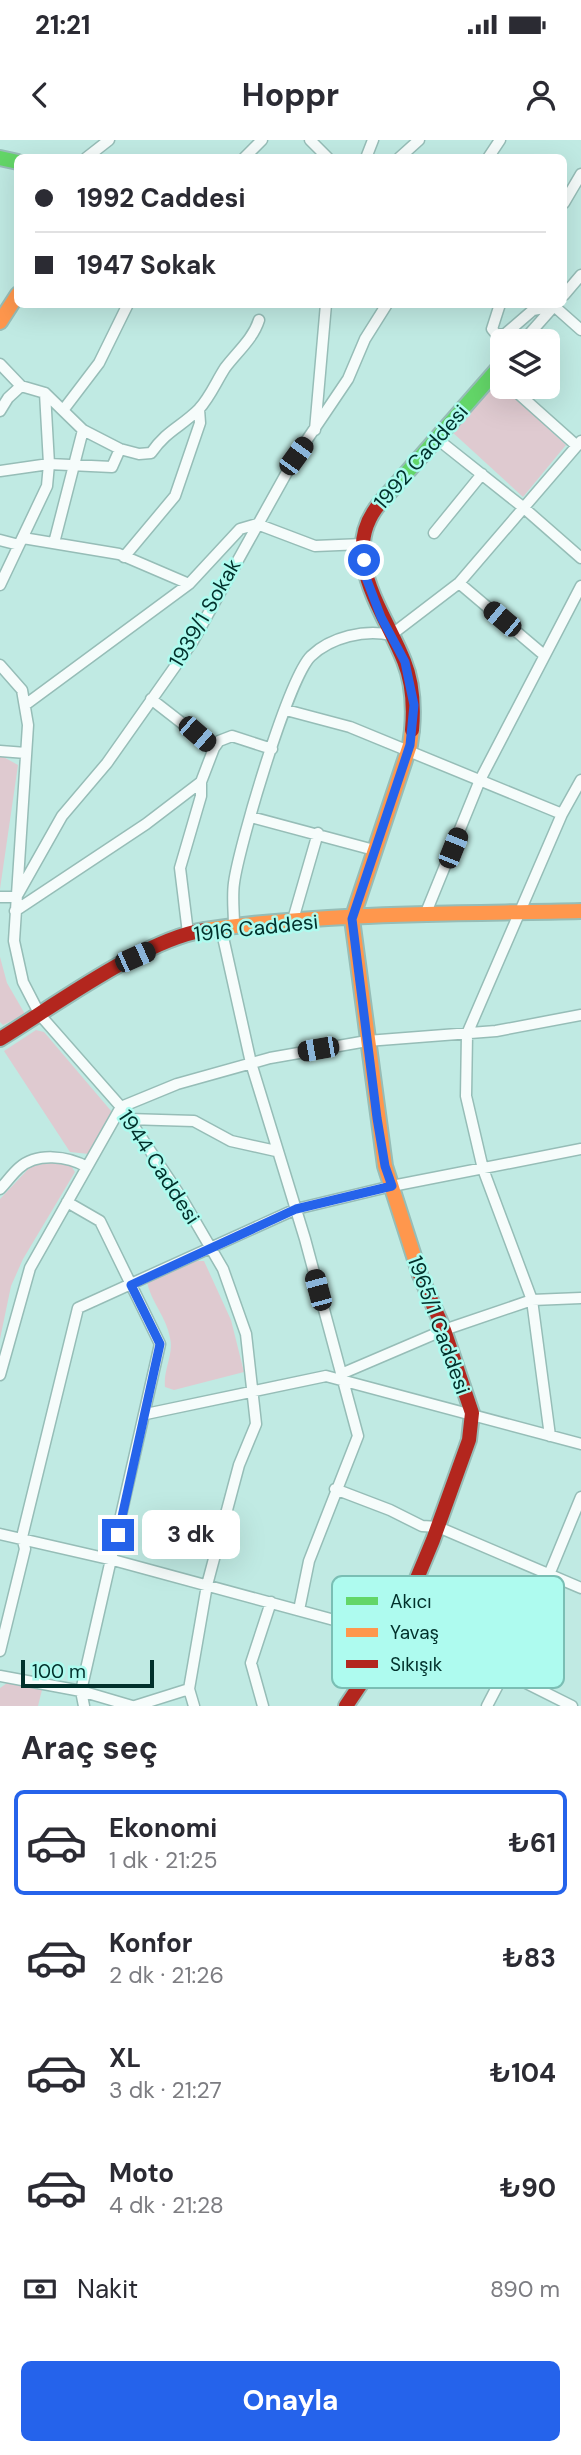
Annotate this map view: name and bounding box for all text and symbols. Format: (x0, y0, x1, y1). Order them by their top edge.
text: 21:21 (35, 8, 91, 42)
text: Hoppr (242, 74, 339, 116)
icon: back (21, 76, 59, 114)
icon: person (522, 76, 560, 114)
text: 1992 Caddesi (77, 181, 245, 215)
text: 1947 Sokak (77, 248, 216, 282)
map controls (490, 329, 560, 399)
button: layers (490, 329, 560, 399)
street label: 1992 Caddesi (368, 399, 474, 515)
car (276, 433, 317, 479)
route start (348, 544, 380, 576)
street label: 1939/1 Sokak (163, 553, 248, 672)
car (480, 597, 525, 641)
car (175, 712, 220, 756)
car (436, 825, 471, 871)
street label: 1916 Caddesi (193, 908, 319, 948)
car (112, 939, 159, 975)
car (296, 1035, 341, 1063)
street label: 1944 Caddesi (112, 1105, 206, 1229)
street label: 1965/1 Caddesi (401, 1252, 477, 1398)
car (303, 1267, 334, 1313)
callout: 3 dk (142, 1510, 241, 1560)
route end (102, 1519, 134, 1551)
text: 3 dk (167, 1519, 215, 1549)
legend (332, 1576, 564, 1688)
text: Akıcı (390, 1589, 432, 1614)
text: Yavaş (390, 1620, 439, 1645)
text: Sıkışık (390, 1652, 443, 1677)
scale bar (21, 1657, 154, 1689)
text: 100 m (32, 1659, 86, 1684)
text: Araç seç (21, 1727, 158, 1769)
icon: car (25, 1811, 88, 1874)
text: Ekonomi (109, 1811, 217, 1845)
text: ₺61 (509, 1826, 556, 1860)
text: 1 dk · 21:25 (109, 1845, 217, 1875)
icon: car (25, 1926, 88, 1989)
text: Konfor (109, 1926, 192, 1960)
text: ₺83 (502, 1941, 556, 1975)
text: 2 dk · 21:26 (109, 1960, 224, 1990)
icon: car (25, 2041, 88, 2104)
text: XL (109, 2041, 141, 2075)
text: ₺104 (490, 2056, 556, 2090)
text: 3 dk · 21:27 (109, 2075, 222, 2105)
icon: car (25, 2156, 88, 2219)
text: Moto (109, 2156, 174, 2190)
text: ₺90 (500, 2171, 556, 2205)
text: 4 dk · 21:28 (109, 2190, 224, 2220)
icon: cash (21, 2270, 59, 2308)
text: Nakit (77, 2272, 138, 2306)
text: 890 m (490, 2274, 560, 2304)
button: Onayla (21, 2361, 560, 2441)

